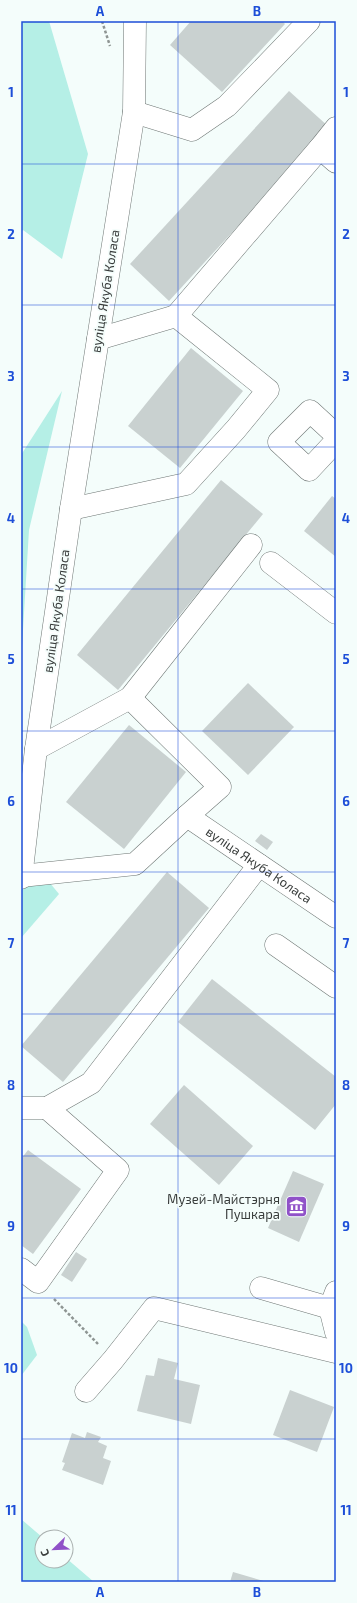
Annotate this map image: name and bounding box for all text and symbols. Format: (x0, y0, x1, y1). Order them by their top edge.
text: A (96, 3, 105, 19)
text: B (253, 3, 261, 19)
text: 1 (8, 84, 14, 100)
text: 1 (343, 84, 349, 100)
text: 2 (7, 226, 15, 242)
text: 2 (342, 226, 350, 242)
street label: вуліца Якуба Коласа (87, 228, 123, 354)
text: 3 (7, 368, 15, 384)
text: 3 (342, 368, 350, 384)
text: 4 (7, 510, 15, 526)
text: 4 (342, 510, 350, 526)
street label: вуліца Якуба Коласа (39, 548, 73, 674)
text: 5 (7, 651, 15, 667)
text: 5 (342, 651, 350, 667)
text: 6 (7, 793, 15, 809)
text: 6 (342, 793, 350, 809)
street label: вуліца Якуба Коласа (203, 823, 315, 906)
text: 7 (8, 935, 15, 951)
text: 7 (343, 935, 350, 951)
text: 8 (7, 1077, 15, 1093)
text: 8 (342, 1077, 350, 1093)
place label: Музей-Майстэрня Пушкара (167, 1191, 280, 1222)
museum icon: Музей-Майстэрня Пушкара (283, 1193, 309, 1219)
text: 9 (7, 1218, 15, 1234)
text: 9 (342, 1218, 350, 1234)
text: 10 (4, 1360, 18, 1376)
text: 10 (339, 1360, 353, 1376)
text: 11 (5, 1502, 17, 1518)
text: 11 (340, 1502, 352, 1518)
north arrow (34, 1529, 74, 1569)
text: С (37, 1547, 52, 1559)
text: A (96, 1584, 105, 1600)
text: B (253, 1584, 261, 1600)

